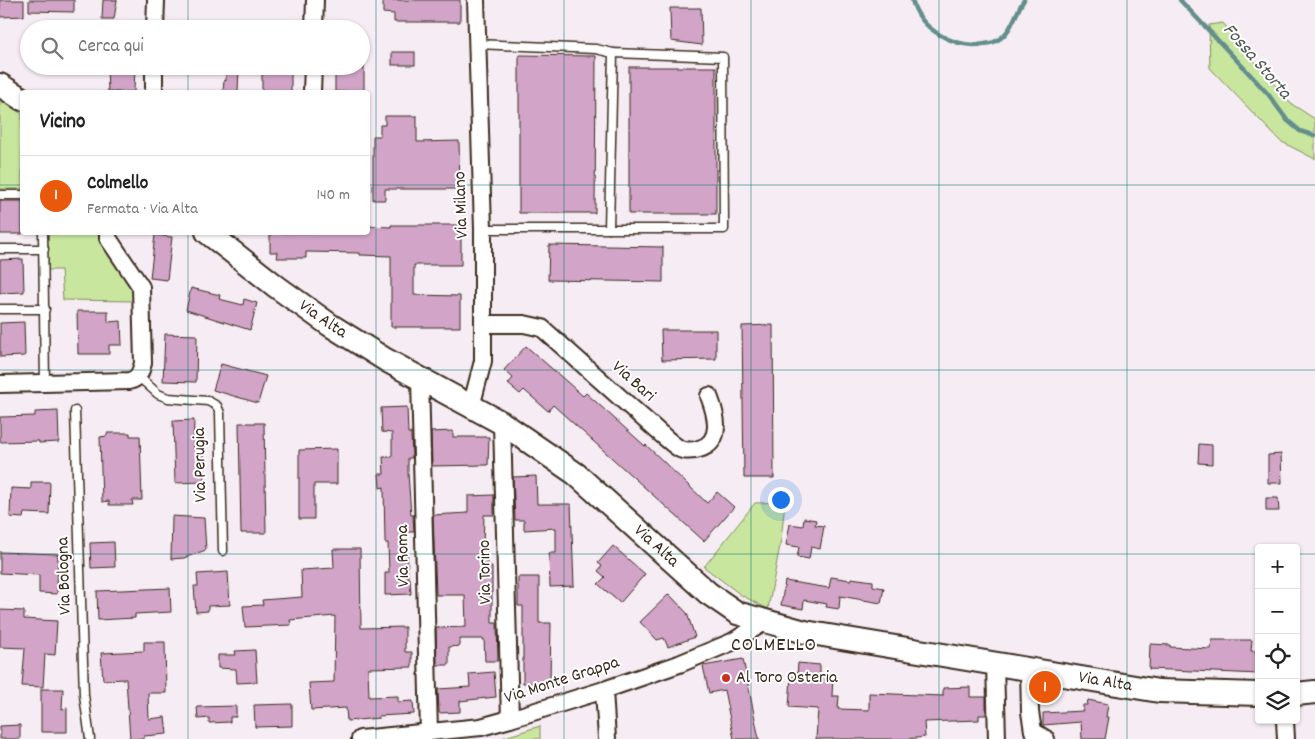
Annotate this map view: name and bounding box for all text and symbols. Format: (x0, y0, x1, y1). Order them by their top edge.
water label: Fossa Storta (1215, 18, 1297, 107)
search box (20, 20, 370, 75)
icon: search (38, 34, 66, 62)
text: Cerca qui (78, 34, 144, 61)
text: Vicino (40, 108, 85, 138)
text: Colmello (87, 171, 148, 198)
street label: Via Milano (448, 171, 476, 239)
text: 1 (54, 184, 58, 207)
text: 140 m (316, 184, 350, 207)
text: Fermata · Via Alta (87, 198, 198, 221)
street label: Via Alta (293, 294, 352, 345)
street label: Via Bari (606, 355, 660, 409)
street label: Via Perugia (188, 427, 214, 503)
your location (768, 487, 794, 513)
street label: Via Alta (628, 519, 685, 574)
street label: Via Roma (391, 524, 417, 587)
street label: Via Bologna (51, 536, 79, 615)
street label: Via Torino (473, 540, 499, 604)
map controls (1255, 544, 1300, 724)
button: + (1255, 544, 1300, 589)
button: − (1255, 589, 1300, 634)
district label: COLMELLO (731, 632, 817, 660)
button: locate (1255, 634, 1300, 679)
street label: Via Monte Grappa (501, 651, 623, 711)
street label: Via Alta (1077, 665, 1134, 699)
place label: Al Toro Osteria (736, 666, 838, 691)
pin: 1 (1029, 668, 1061, 706)
marker: Al Toro Osteria (720, 672, 732, 684)
button: layers (1255, 679, 1300, 724)

